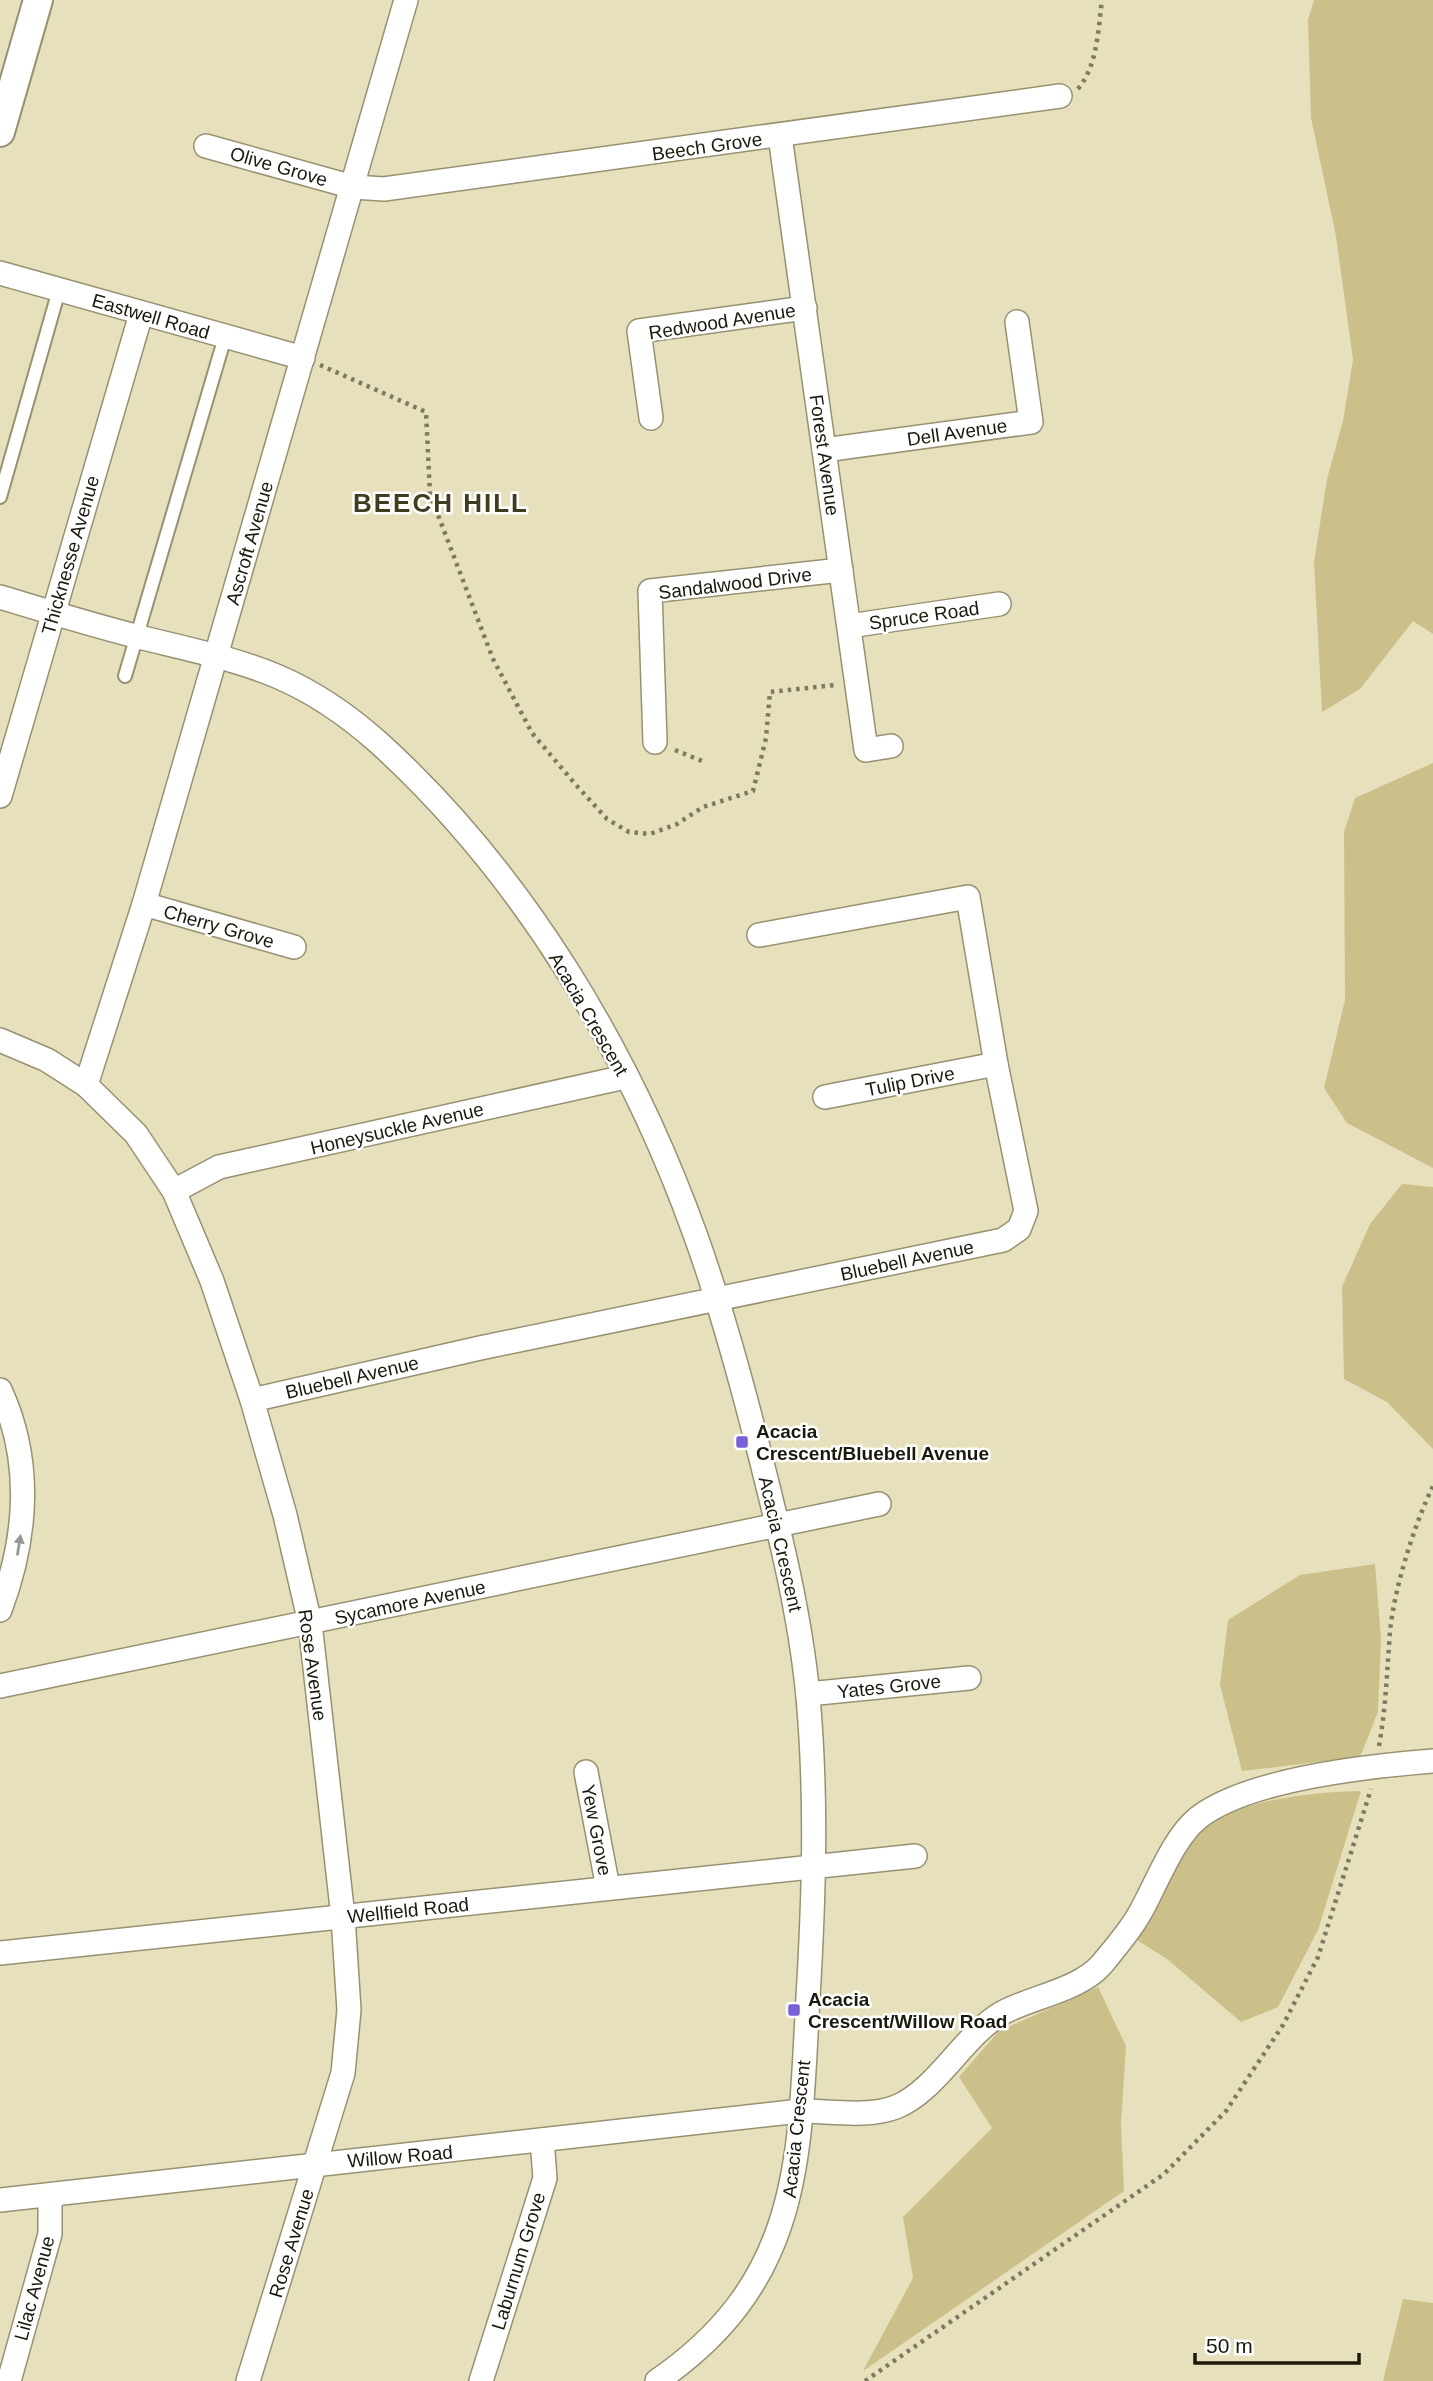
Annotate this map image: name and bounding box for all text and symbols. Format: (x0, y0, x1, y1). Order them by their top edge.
street label: Beech Grove (651, 128, 763, 165)
street label: Olive Grove (228, 143, 330, 190)
street label: Eastwell Road (90, 290, 212, 343)
street label: Redwood Avenue (647, 299, 797, 343)
street label: Forest Avenue (806, 393, 843, 517)
street label: Dell Avenue (906, 415, 1009, 450)
street label: Thicknesse Avenue (38, 473, 103, 637)
street label: Ascroft Avenue (222, 479, 277, 607)
district label: BEECH HILL (353, 488, 529, 518)
street label: Sandalwood Drive (657, 564, 813, 603)
street label: Spruce Road (868, 597, 980, 634)
street label: Cherry Grove (161, 901, 277, 952)
street label: Acacia Crescent (545, 949, 633, 1080)
street label: Tulip Drive (864, 1063, 956, 1100)
street label: Honeysuckle Avenue (308, 1098, 486, 1159)
street label: Bluebell Avenue (838, 1236, 976, 1285)
street label: Bluebell Avenue (284, 1352, 421, 1403)
place label: Acacia Crescent/Bluebell Avenue (756, 1421, 989, 1464)
marker: Acacia Crescent/Bluebell Avenue (734, 1434, 750, 1450)
street label: Acacia Crescent (755, 1474, 806, 1615)
one-way arrow (14, 1534, 25, 1556)
street label: Sycamore Avenue (333, 1576, 488, 1629)
street label: Rose Avenue (294, 1608, 331, 1722)
street label: Yates Grove (836, 1671, 942, 1702)
street label: Yew Grove (577, 1783, 616, 1877)
street label: Wellfield Road (346, 1894, 470, 1927)
place label: Acacia Crescent/Willow Road (808, 1989, 1007, 2032)
marker: Acacia Crescent/Willow Road (786, 2002, 802, 2018)
street label: Acacia Crescent (779, 2058, 814, 2199)
street label: Willow Road (347, 2141, 454, 2172)
street label: Rose Avenue (265, 2186, 318, 2300)
street label: Laburnum Grove (488, 2190, 549, 2332)
street label: Lilac Avenue (10, 2234, 59, 2343)
scale bar (1195, 2322, 1360, 2366)
text: 50 m (1206, 2334, 1253, 2357)

